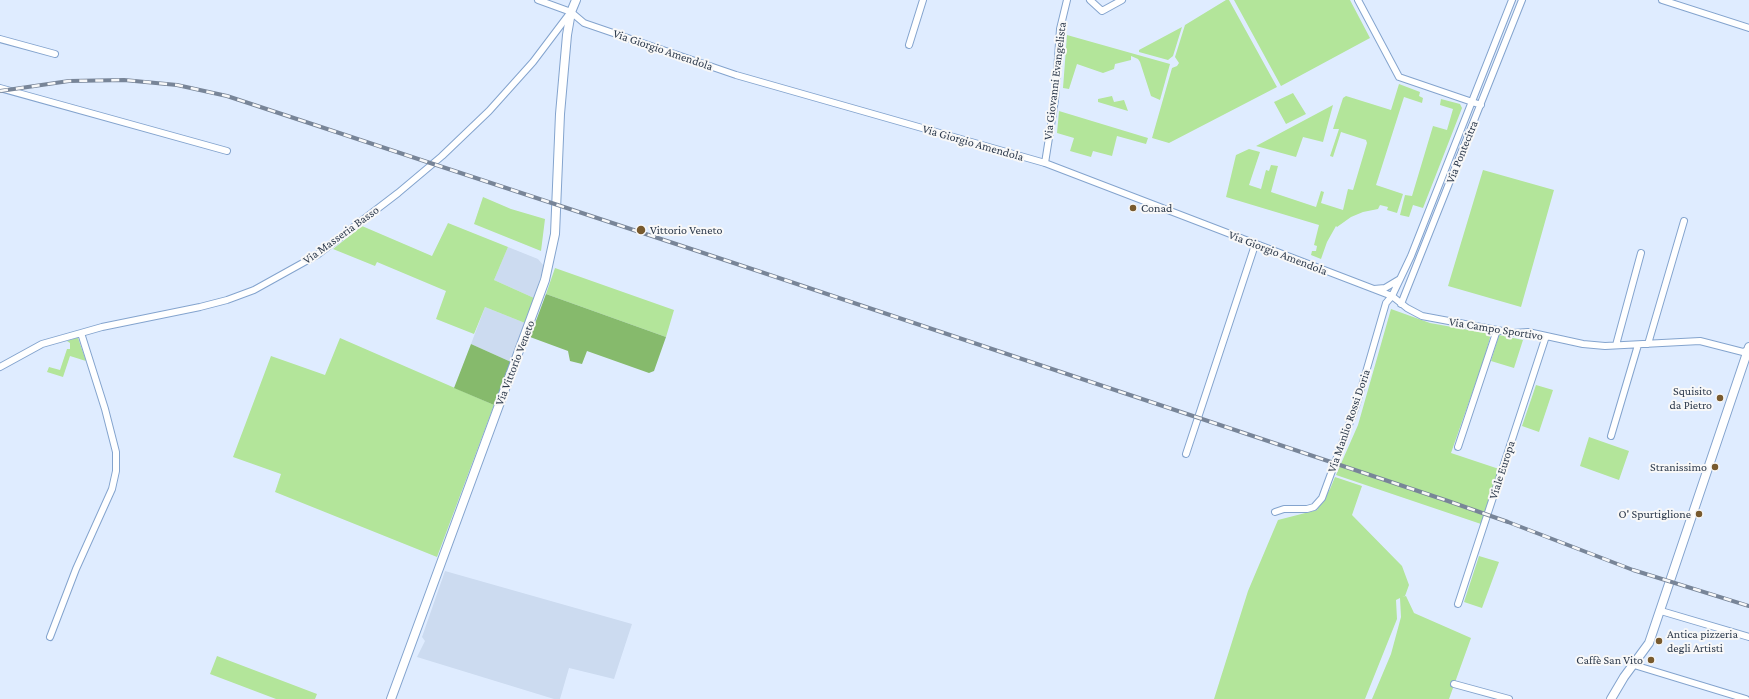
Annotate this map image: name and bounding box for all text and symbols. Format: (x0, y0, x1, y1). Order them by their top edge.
street label: Via Giovanni Evangelista (1041, 21, 1069, 141)
street label: Via Giorgio Amendola (611, 26, 715, 74)
street label: Via Pontecitra (1443, 118, 1481, 186)
street label: Via Giorgio Amendola (921, 122, 1025, 164)
place label: Conad (1141, 201, 1172, 215)
street label: Via Masseria Basso (300, 203, 382, 267)
marker: Conad (1128, 203, 1138, 213)
place label: Vittorio Veneto (650, 223, 722, 237)
marker: Vittorio Veneto (635, 224, 647, 236)
street label: Via Giorgio Amendola (1227, 228, 1329, 278)
street label: Via Campo Sportivo (1448, 314, 1544, 344)
street label: Via Vittorio Veneto (492, 318, 538, 408)
street label: Via Manlio Rossi Doria (1325, 367, 1373, 475)
place label: Squisito da Pietro (1670, 384, 1712, 412)
marker: Squisito da Pietro (1715, 393, 1725, 403)
street label: Viale Europa (1486, 439, 1518, 501)
place label: Stranissimo (1650, 460, 1707, 474)
marker: Stranissimo (1710, 462, 1720, 472)
place label: O' Spurtiglione (1619, 507, 1691, 521)
marker: O' Spurtiglione (1694, 509, 1704, 519)
place label: Antica pizzeria degli Artisti (1667, 627, 1738, 655)
marker: Antica pizzeria degli Artisti (1654, 636, 1664, 646)
place label: Caffè San Vito (1576, 653, 1643, 667)
marker: Caffè San Vito (1646, 655, 1656, 665)

